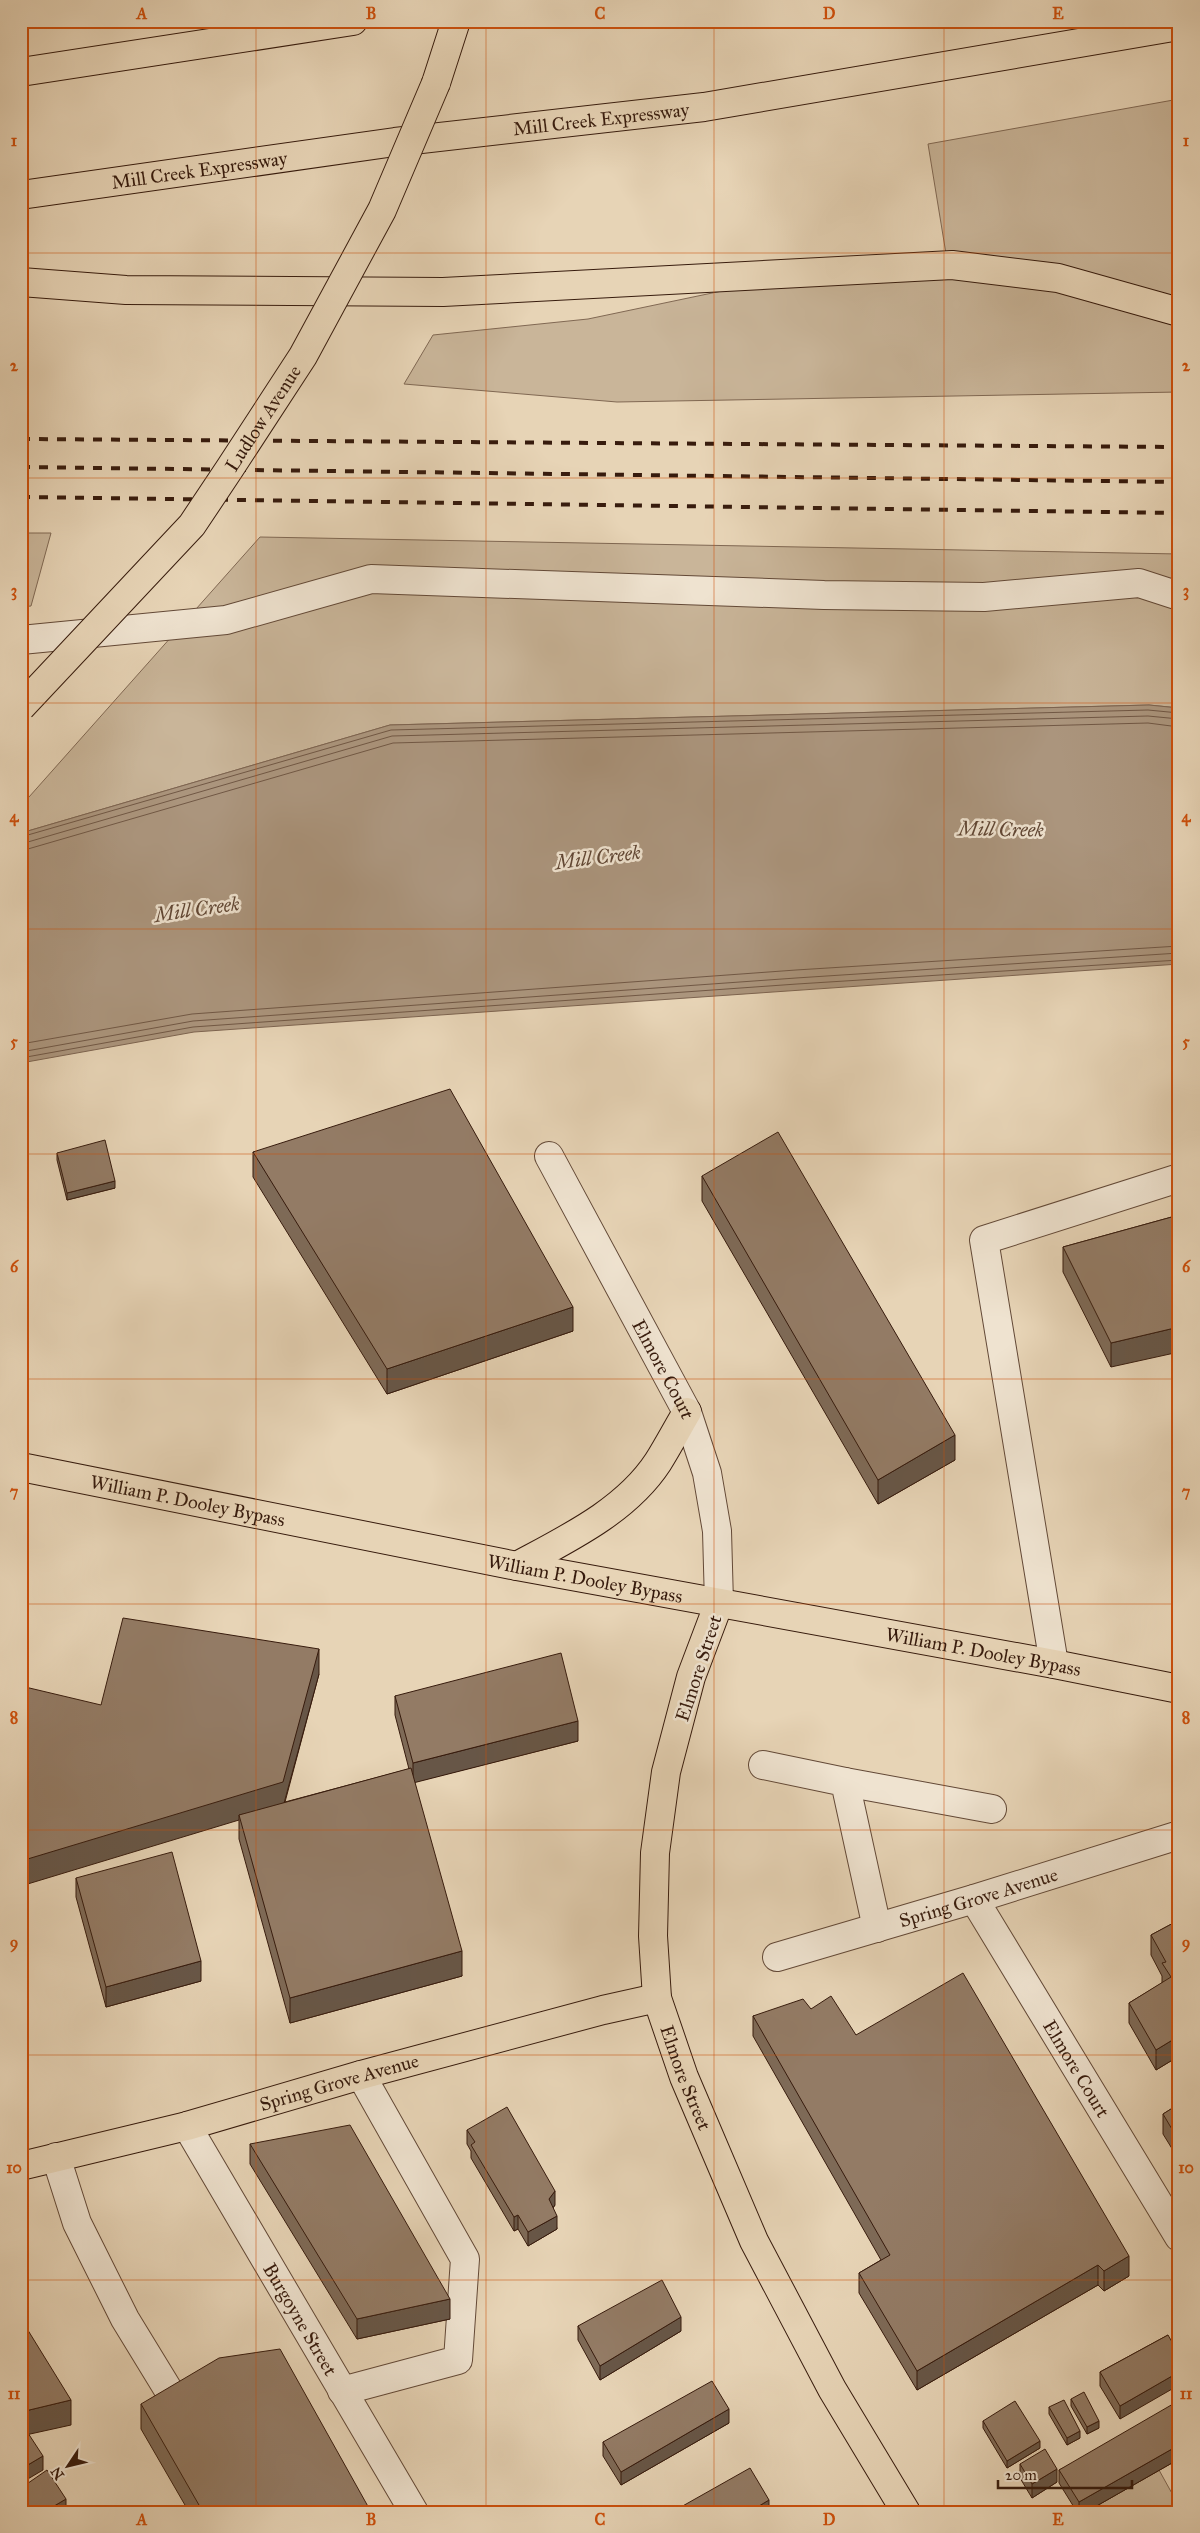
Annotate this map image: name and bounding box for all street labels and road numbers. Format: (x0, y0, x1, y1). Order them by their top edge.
street label: Mill Creek Expressway (512, 98, 691, 141)
street label: Mill Creek Expressway (110, 146, 290, 194)
street label: Ludlow Avenue (220, 361, 306, 476)
street label: Elmore Court (627, 1315, 699, 1422)
street label: William P. Dooley Bypass (88, 1470, 287, 1531)
street label: William P. Dooley Bypass (485, 1549, 685, 1608)
street label: Elmore Street (670, 1612, 727, 1724)
street label: William P. Dooley Bypass (884, 1623, 1083, 1681)
street label: Spring Grove Avenue (896, 1863, 1061, 1932)
street label: Elmore Court (1038, 2016, 1115, 2122)
street label: Elmore Street (655, 2022, 716, 2134)
street label: Spring Grove Avenue (257, 2049, 421, 2116)
street label: Burgoyne Street (258, 2259, 342, 2380)

